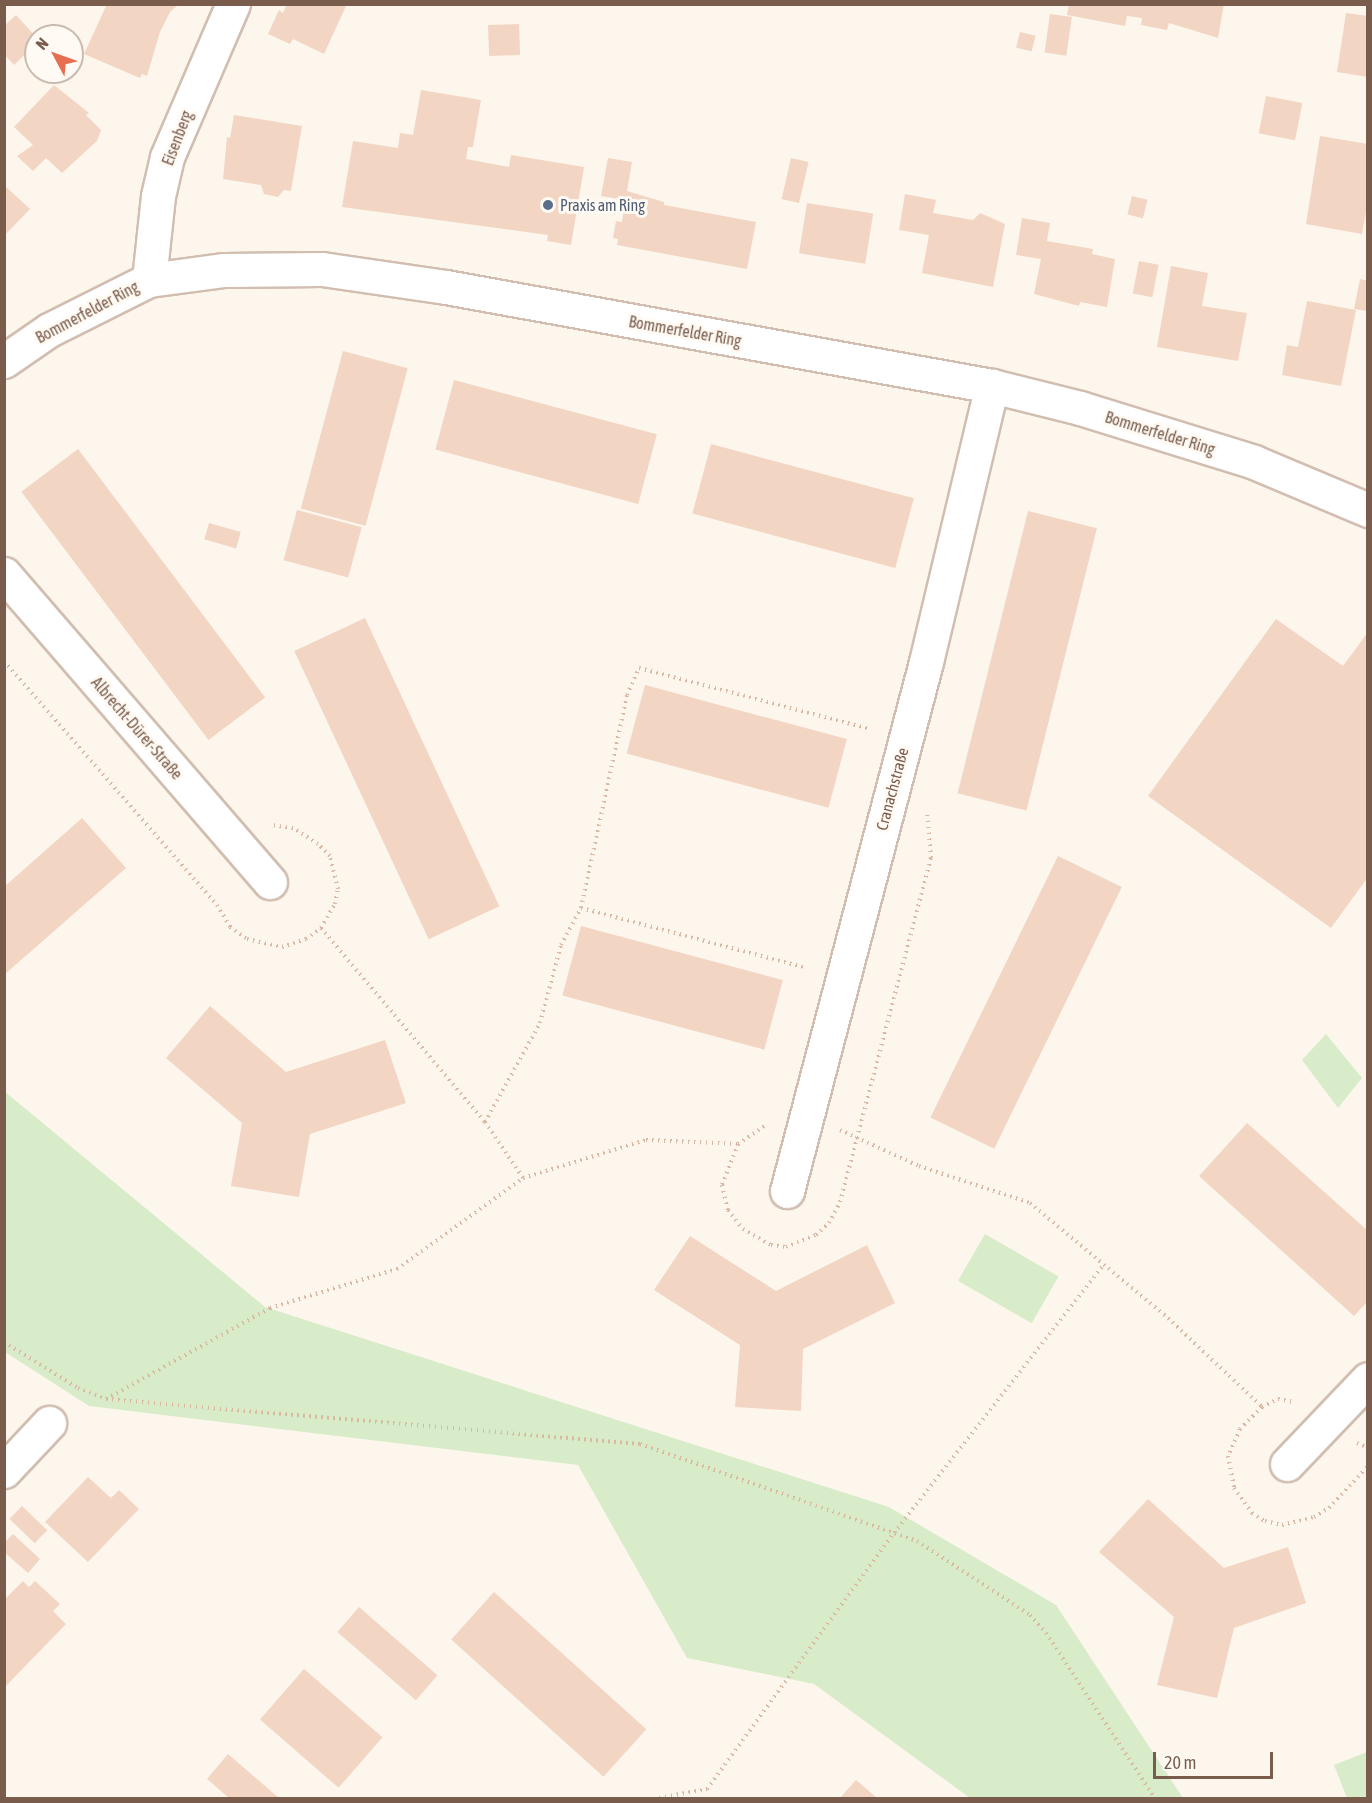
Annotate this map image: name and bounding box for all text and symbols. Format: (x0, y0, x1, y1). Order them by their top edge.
north arrow (24, 24, 84, 84)
text: N (32, 34, 52, 53)
street label: Eisenberg (158, 108, 196, 168)
place label: Praxis am Ring (560, 195, 645, 215)
marker: Praxis am Ring (541, 198, 555, 212)
street label: Bommerfelder Ring (32, 277, 142, 347)
street label: Bommerfelder Ring (627, 312, 743, 350)
street label: Bommerfelder Ring (1103, 407, 1217, 459)
street label: Albrecht-Dürer-Straße (87, 673, 187, 783)
street label: Cranachstraße (872, 746, 912, 832)
scale bar (1156, 1740, 1276, 1778)
text: 20 m (1164, 1752, 1196, 1773)

